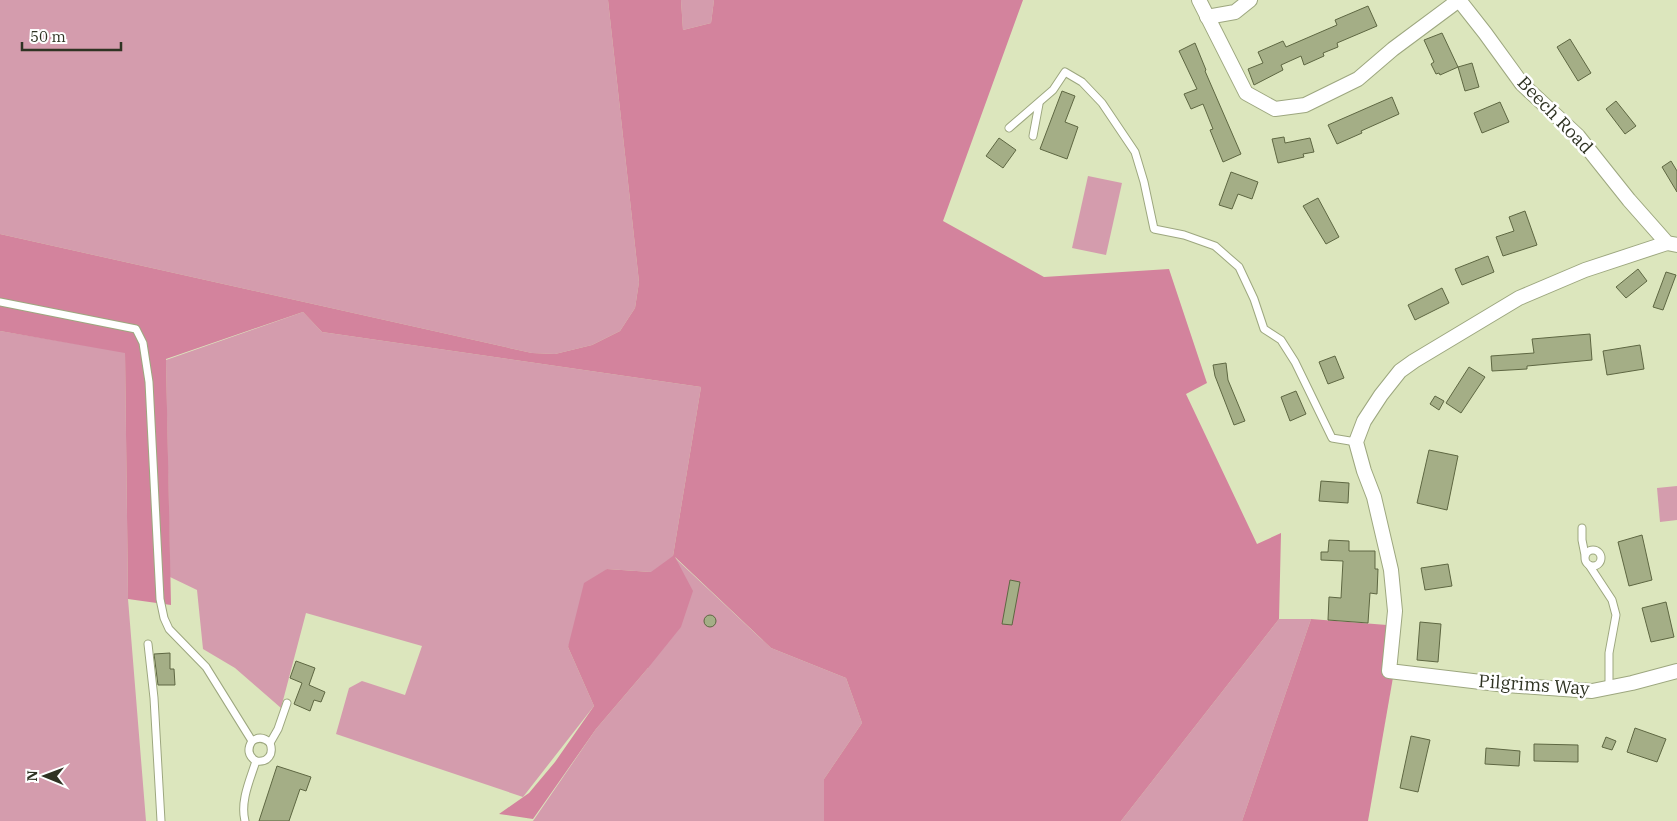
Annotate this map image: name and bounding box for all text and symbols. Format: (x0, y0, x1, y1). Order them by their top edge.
scale bar (22, 20, 121, 52)
text: 50 m (30, 27, 66, 46)
street label: Beech Road (1513, 71, 1598, 158)
street label: Pilgrims Way (1478, 669, 1591, 700)
north arrow (20, 751, 70, 801)
text: N (23, 770, 41, 781)

